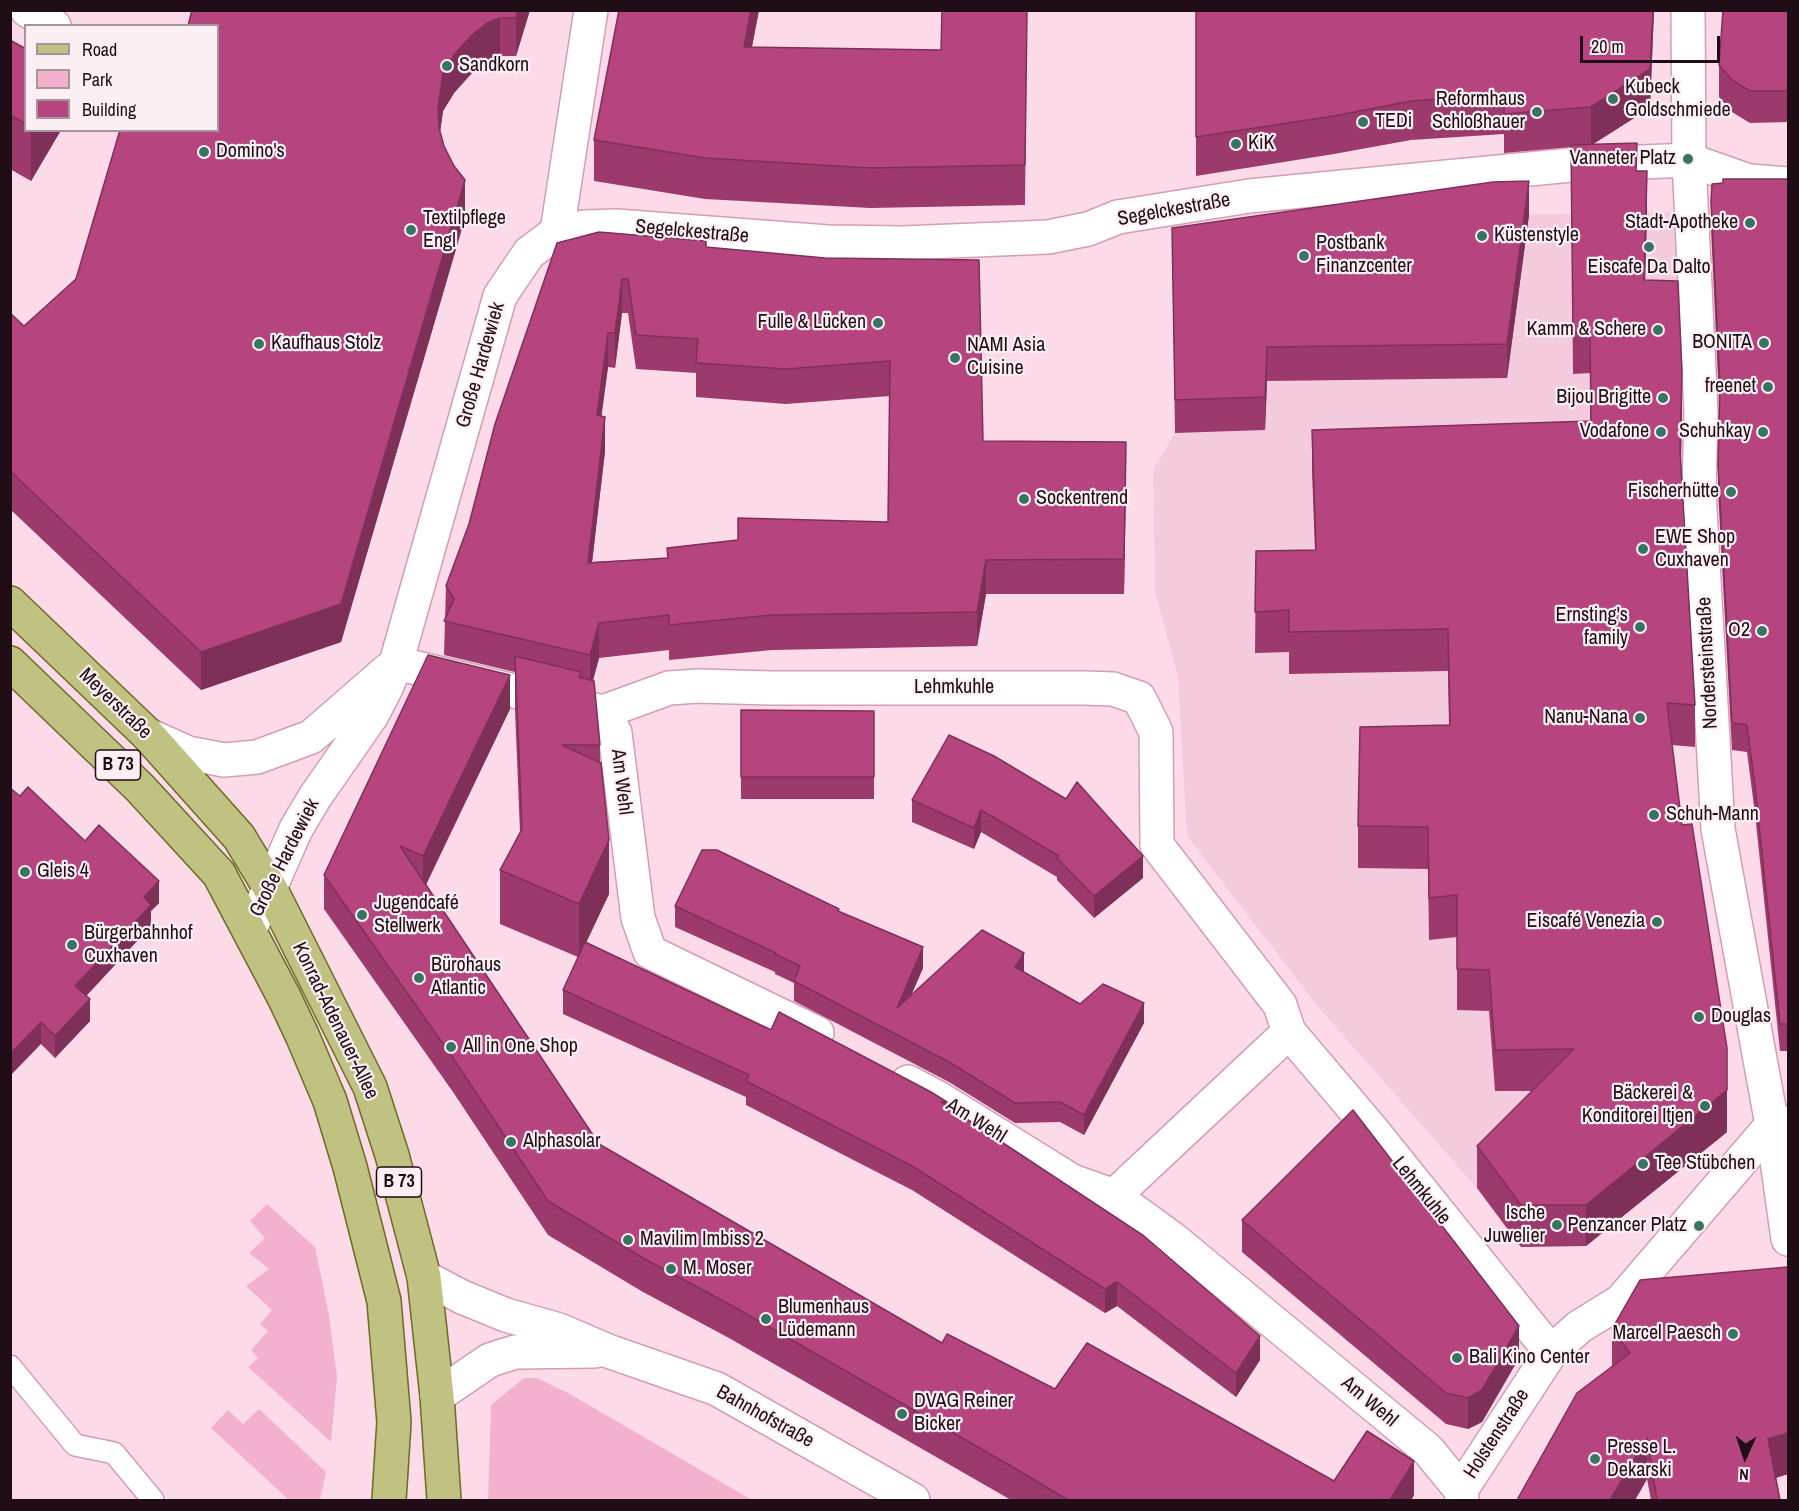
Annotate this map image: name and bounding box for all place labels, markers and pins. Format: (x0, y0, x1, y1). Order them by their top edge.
place label: Sandkorn (459, 54, 529, 78)
marker: Sandkorn (440, 59, 454, 73)
place label: Kubeck Goldschmiede (1625, 76, 1731, 123)
place label: Reformhaus Schloßhauer (1432, 88, 1525, 135)
marker: Kubeck Goldschmiede (1606, 92, 1620, 106)
marker: Reformhaus Schloßhauer (1530, 105, 1544, 119)
place label: TEDi (1375, 110, 1412, 134)
marker: TEDi (1356, 115, 1370, 129)
place label: KiK (1248, 132, 1274, 156)
marker: KiK (1229, 137, 1243, 151)
place label: Domino's (216, 140, 285, 164)
marker: Domino's (197, 145, 211, 159)
place label: Vanneter Platz (1570, 147, 1676, 171)
marker: Vanneter Platz (1681, 152, 1695, 166)
place label: Textilpflege Engl (423, 207, 506, 254)
place label: Stadt-Apotheke (1625, 211, 1738, 235)
marker: Stadt-Apotheke (1743, 216, 1757, 230)
marker: Textilpflege Engl (404, 223, 418, 237)
place label: Küstenstyle (1494, 224, 1579, 248)
marker: Küstenstyle (1475, 229, 1489, 243)
place label: Postbank Finanzcenter (1316, 232, 1412, 279)
marker: Eiscafe Da Dalto (1642, 240, 1656, 254)
marker: Postbank Finanzcenter (1297, 249, 1311, 263)
place label: Eiscafe Da Dalto (1587, 256, 1711, 280)
place label: Fulle & Lücken (758, 311, 866, 335)
marker: Fulle & Lücken (871, 316, 885, 330)
place label: Kamm & Schere (1527, 318, 1646, 342)
marker: Kamm & Schere (1651, 323, 1665, 337)
place label: BONITA (1692, 331, 1752, 355)
place label: Kaufhaus Stolz (271, 332, 381, 356)
place label: NAMI Asia Cuisine (967, 334, 1045, 381)
marker: BONITA (1757, 336, 1771, 350)
marker: Kaufhaus Stolz (252, 337, 266, 351)
marker: NAMI Asia Cuisine (948, 351, 962, 365)
place label: freenet (1705, 375, 1756, 399)
marker: freenet (1761, 380, 1775, 394)
place label: Bijou Brigitte (1556, 386, 1651, 410)
marker: Bijou Brigitte (1656, 391, 1670, 405)
place label: Vodafone (1580, 420, 1649, 444)
place label: Schuhkay (1679, 420, 1751, 444)
marker: Vodafone (1654, 425, 1668, 439)
marker: Schuhkay (1756, 425, 1770, 439)
place label: Fischerhütte (1628, 480, 1719, 504)
marker: Fischerhütte (1724, 485, 1738, 499)
place label: Sockentrend (1036, 487, 1128, 511)
marker: Sockentrend (1017, 492, 1031, 506)
place label: EWE Shop Cuxhaven (1655, 526, 1735, 573)
marker: EWE Shop Cuxhaven (1636, 542, 1650, 556)
place label: Ernsting's family (1556, 604, 1628, 651)
place label: O2 (1728, 619, 1750, 643)
marker: Ernsting's family (1633, 620, 1647, 634)
marker: O2 (1755, 624, 1769, 638)
place label: Nanu-Nana (1544, 706, 1628, 730)
marker: Nanu-Nana (1633, 711, 1647, 725)
place label: Schuh-Mann (1666, 803, 1759, 827)
marker: Schuh-Mann (1647, 808, 1661, 822)
place label: Gleis 4 (37, 860, 89, 884)
marker: Gleis 4 (18, 865, 32, 879)
place label: Jugendcafé Stellwerk (374, 892, 459, 939)
marker: Jugendcafé Stellwerk (355, 908, 369, 922)
place label: Eiscafé Venezia (1526, 910, 1645, 934)
marker: Eiscafé Venezia (1650, 915, 1664, 929)
place label: Bürgerbahnhof Cuxhaven (84, 922, 192, 969)
marker: Bürgerbahnhof Cuxhaven (65, 938, 79, 952)
place label: Bürohaus Atlantic (431, 954, 501, 1001)
marker: Bürohaus Atlantic (412, 971, 426, 985)
place label: Douglas (1711, 1005, 1771, 1029)
marker: Douglas (1692, 1010, 1706, 1024)
place label: All in One Shop (463, 1035, 578, 1059)
marker: All in One Shop (444, 1040, 458, 1054)
place label: Bäckerei & Konditorei Itjen (1582, 1082, 1693, 1129)
marker: Bäckerei & Konditorei Itjen (1698, 1099, 1712, 1113)
place label: Alphasolar (523, 1130, 600, 1154)
marker: Alphasolar (504, 1135, 518, 1149)
place label: Tee Stübchen (1655, 1152, 1755, 1176)
marker: Tee Stübchen (1636, 1157, 1650, 1171)
place label: Ische Juwelier (1484, 1202, 1545, 1249)
place label: Penzancer Platz (1568, 1214, 1687, 1238)
marker: Ische Juwelier (1550, 1218, 1564, 1232)
marker: Penzancer Platz (1692, 1219, 1706, 1233)
place label: Mavilim Imbiss 2 (640, 1228, 764, 1252)
marker: Mavilim Imbiss 2 (621, 1233, 635, 1247)
place label: M. Moser (683, 1257, 751, 1281)
marker: M. Moser (664, 1262, 678, 1276)
place label: Blumenhaus Lüdemann (778, 1296, 869, 1343)
marker: Blumenhaus Lüdemann (759, 1312, 773, 1326)
place label: Marcel Paesch (1613, 1322, 1721, 1346)
marker: Marcel Paesch (1726, 1327, 1740, 1341)
place label: Bali Kino Center (1469, 1346, 1589, 1370)
marker: Bali Kino Center (1450, 1351, 1464, 1365)
place label: DVAG Reiner Bicker (914, 1390, 1013, 1437)
marker: DVAG Reiner Bicker (895, 1407, 909, 1421)
place label: Presse L. Dekarski (1607, 1436, 1676, 1483)
marker: Presse L. Dekarski (1588, 1452, 1602, 1466)

